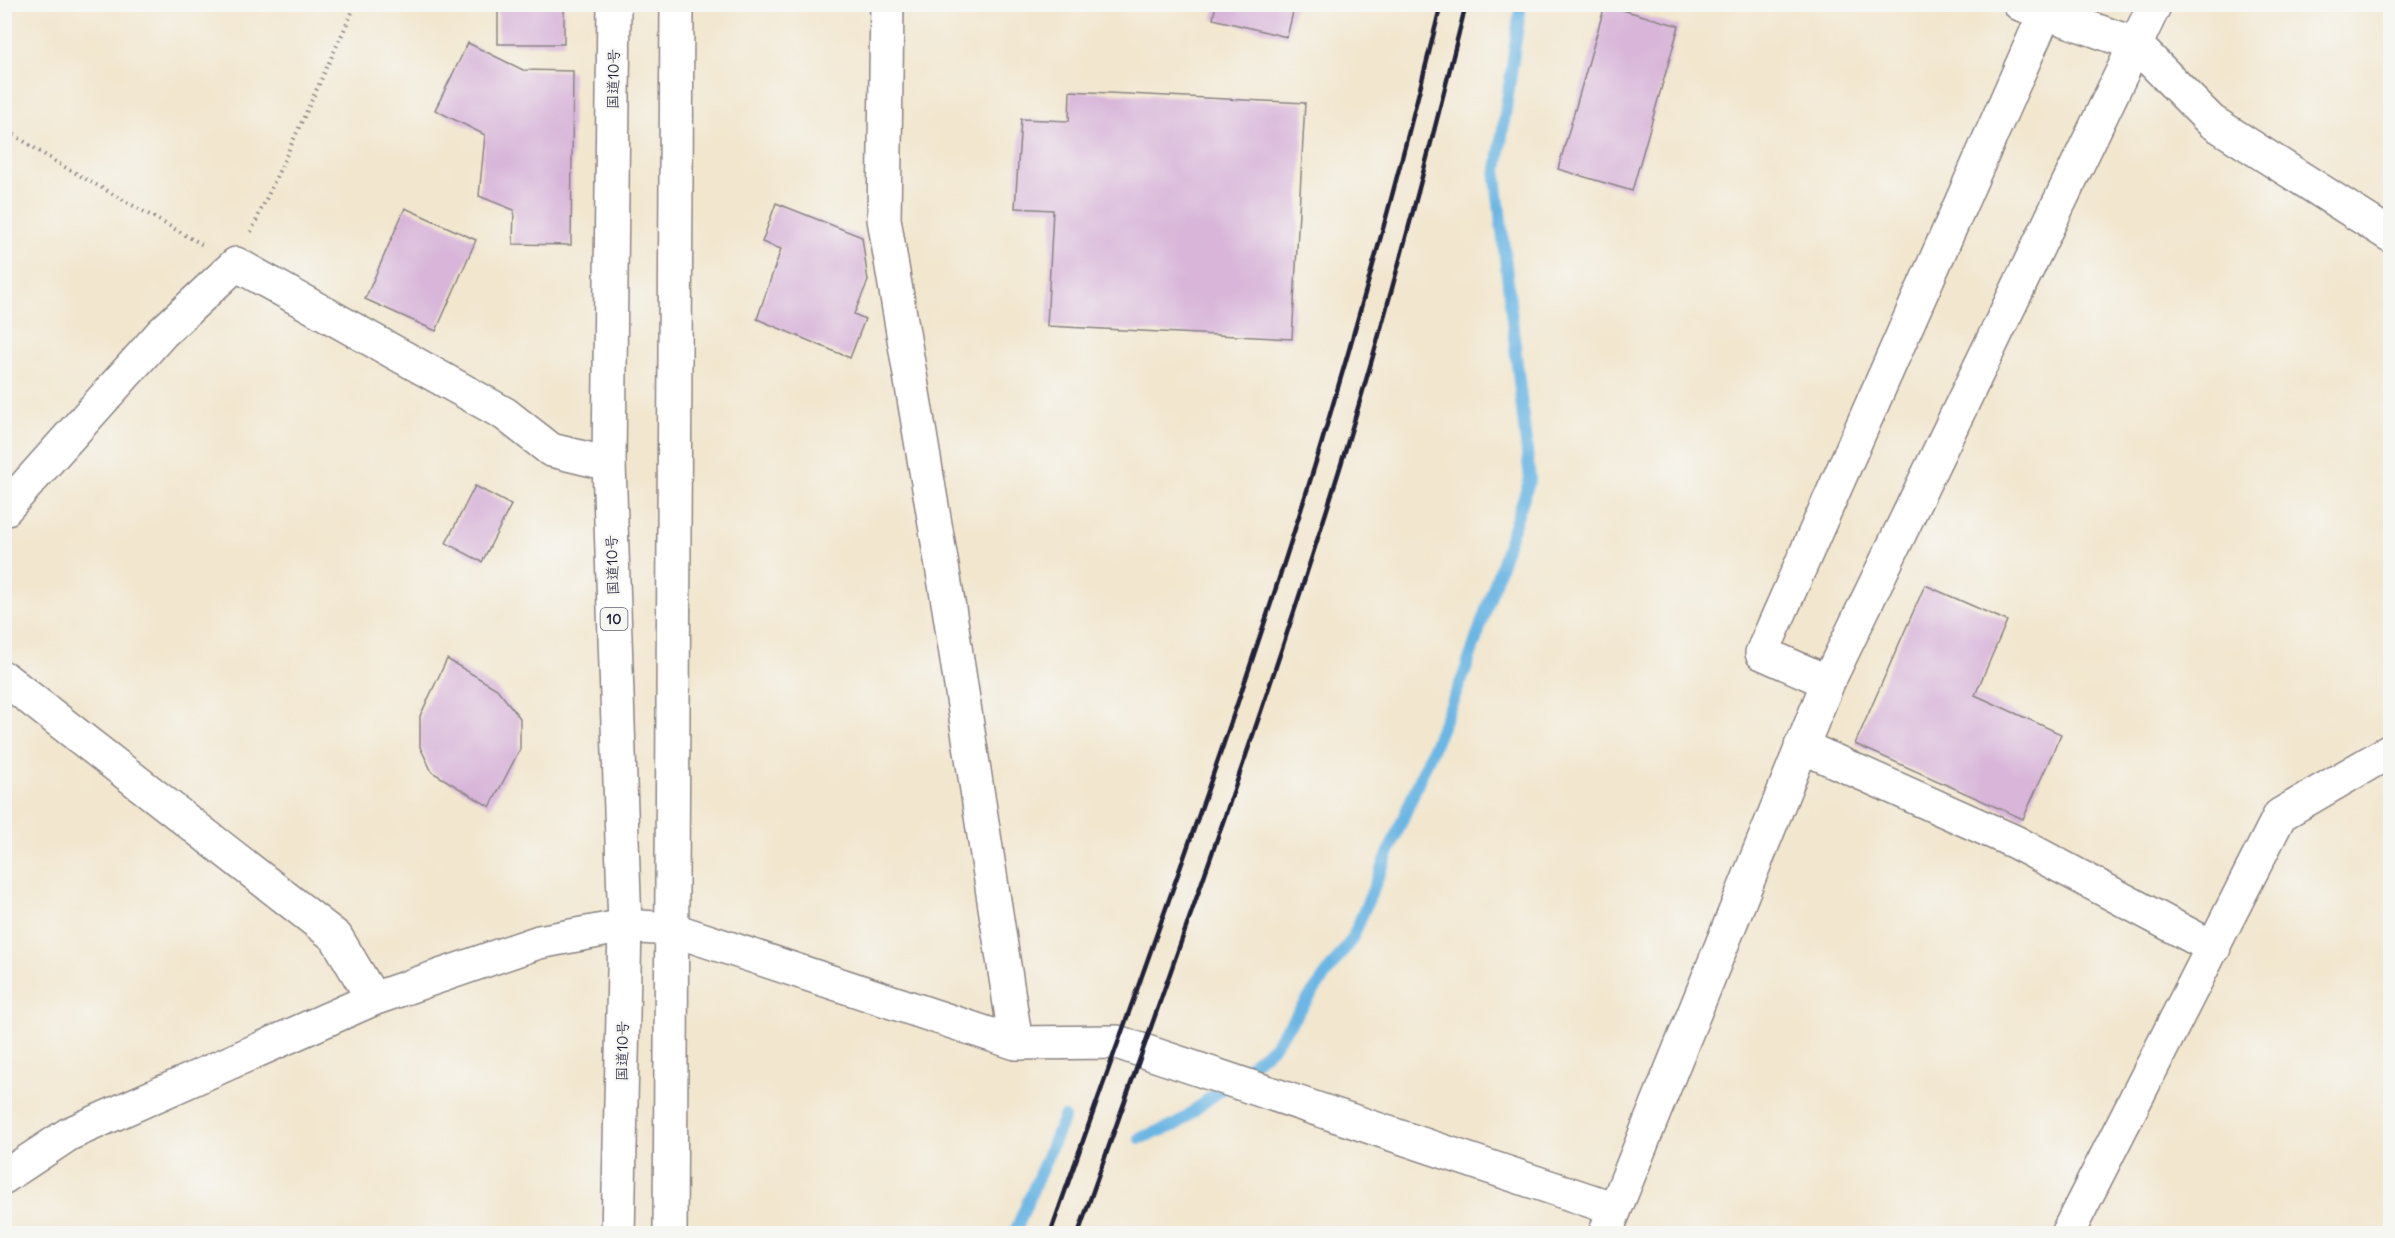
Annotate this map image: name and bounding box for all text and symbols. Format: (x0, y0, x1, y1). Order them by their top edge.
street label: 国道10号 (603, 48, 623, 110)
street label: 国道10号 (601, 534, 623, 596)
road number: 10 (600, 608, 628, 630)
street label: 国道10号 (612, 1020, 632, 1082)

